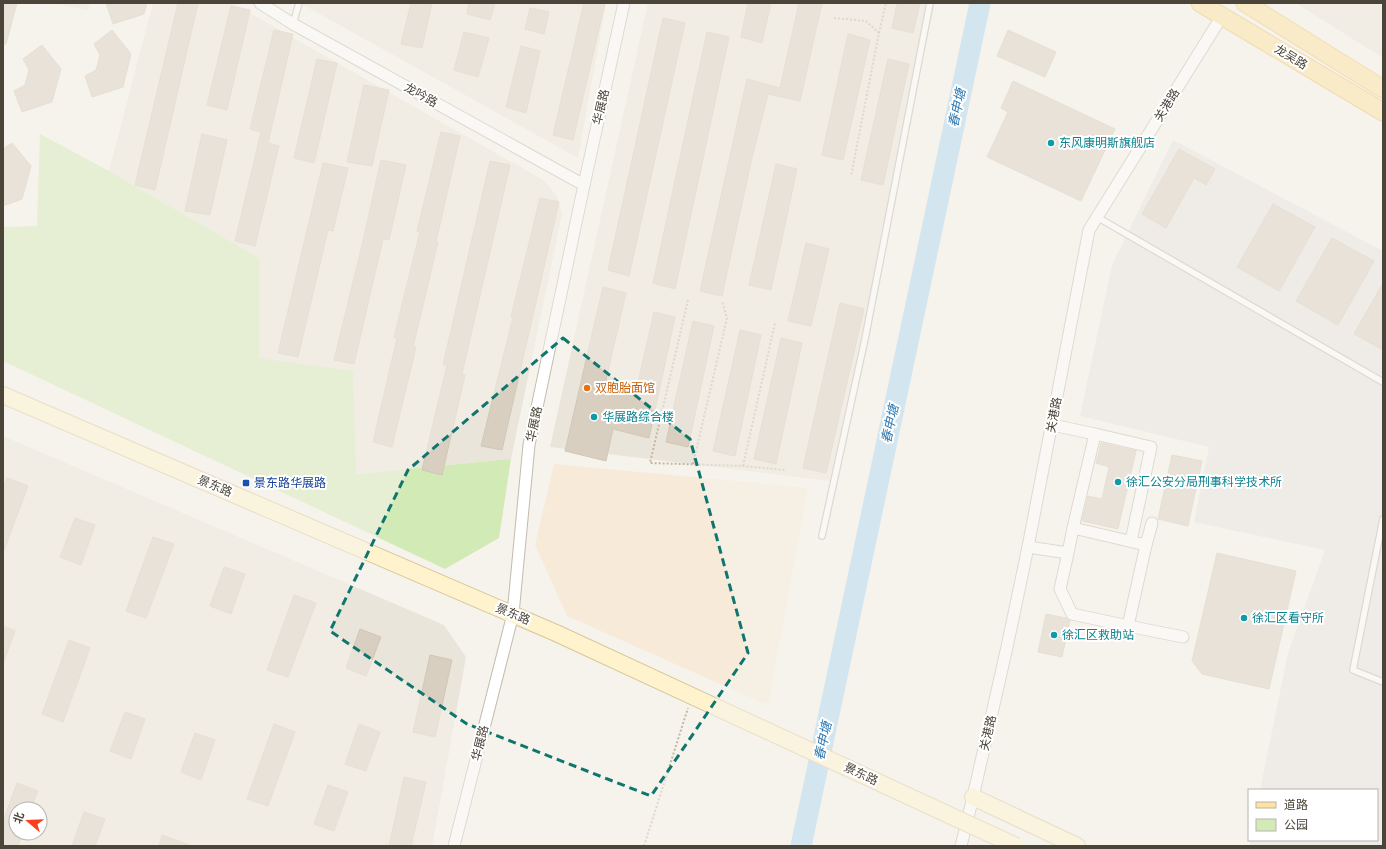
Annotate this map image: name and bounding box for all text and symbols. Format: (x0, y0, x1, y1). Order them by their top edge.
street label: 龙吴路 (1272, 42, 1310, 72)
street label: 龙吟路 (402, 80, 440, 110)
water label: 春申塘 (946, 85, 969, 129)
street label: 关港路 (1152, 86, 1182, 124)
street label: 华展路 (590, 88, 612, 126)
place label: 东风康明斯旗舰店 (1059, 136, 1155, 150)
marker: 东风康明斯旗舰店 (1046, 138, 1056, 148)
place label: 双胞胎面馆 (595, 381, 655, 395)
marker: 双胞胎面馆 (582, 383, 592, 393)
street label: 关港路 (1044, 396, 1064, 434)
water label: 春申塘 (879, 401, 902, 445)
street label: 华展路 (523, 405, 545, 443)
place label: 华展路综合楼 (602, 410, 674, 424)
marker: 华展路综合楼 (589, 412, 599, 422)
street label: 景东路 (196, 473, 234, 499)
place label: 徐汇公安分局刑事科学技术所 (1126, 475, 1282, 489)
place label: 景东路华展路 (254, 476, 326, 490)
marker: 徐汇公安分局刑事科学技术所 (1113, 477, 1123, 487)
marker: 景东路华展路 (241, 478, 251, 488)
street label: 景东路 (494, 601, 532, 627)
place label: 徐汇区看守所 (1252, 611, 1324, 625)
marker: 徐汇区看守所 (1239, 613, 1249, 623)
place label: 徐汇区救助站 (1062, 628, 1134, 642)
marker: 徐汇区救助站 (1049, 630, 1059, 640)
street label: 关港路 (977, 714, 999, 752)
water label: 春申塘 (812, 718, 835, 762)
street label: 华展路 (469, 724, 491, 762)
street label: 景东路 (842, 760, 880, 788)
legend (1248, 789, 1378, 841)
text: 道路 (1284, 798, 1308, 812)
north arrow (8, 801, 48, 841)
text: 北 (11, 811, 27, 825)
text: 公园 (1284, 818, 1308, 832)

